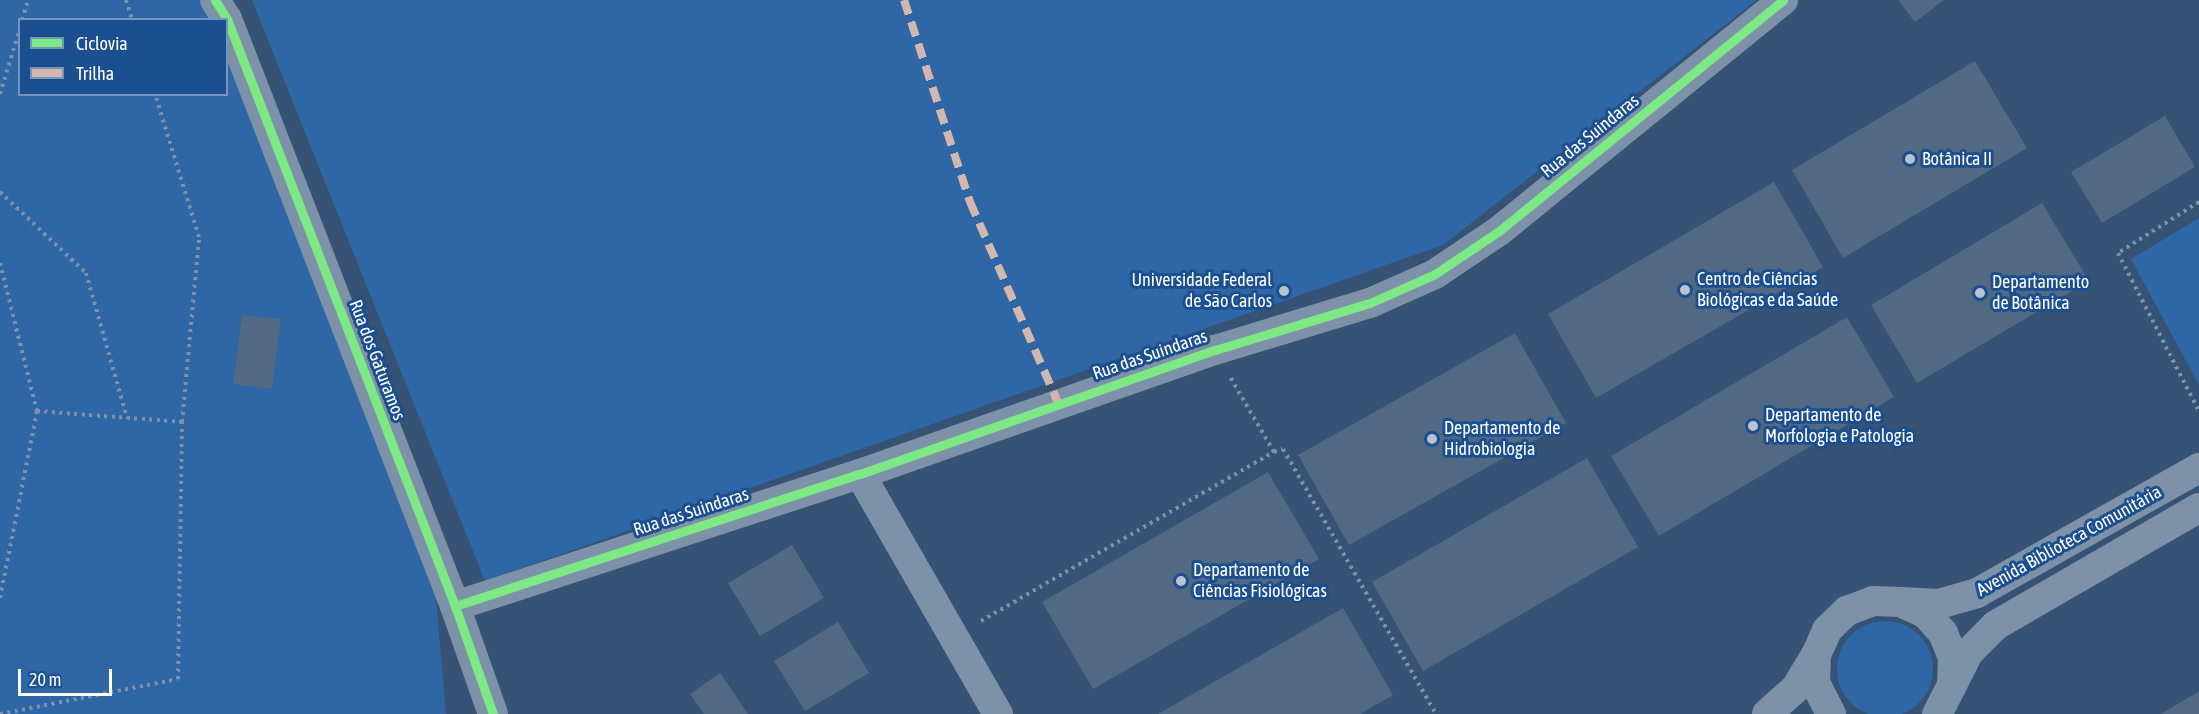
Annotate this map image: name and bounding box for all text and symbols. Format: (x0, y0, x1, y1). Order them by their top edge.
legend (18, 18, 228, 96)
text: Ciclovia (76, 33, 128, 54)
text: Trilha (76, 63, 114, 84)
street label: Rua das Suindaras (1537, 90, 1643, 182)
place label: Botânica II (1922, 148, 1992, 170)
marker: Botânica II (1903, 152, 1917, 166)
place label: Centro de Ciências Biológicas e da Saúde (1697, 269, 1838, 312)
place label: Universidade Federal de São Carlos (1131, 270, 1272, 312)
place label: Departamento de Botânica (1992, 272, 2089, 314)
marker: Centro de Ciências Biológicas e da Saúde (1678, 283, 1692, 297)
marker: Universidade Federal de São Carlos (1277, 284, 1291, 298)
marker: Departamento de Botânica (1973, 286, 1987, 300)
street label: Rua dos Gaturamos (344, 297, 410, 423)
street label: Rua das Suindaras (1090, 325, 1210, 385)
place label: Departamento de Morfologia e Patologia (1765, 405, 1914, 448)
place label: Departamento de Hidrobiologia (1444, 418, 1560, 460)
marker: Departamento de Morfologia e Patologia (1746, 419, 1760, 433)
marker: Departamento de Hidrobiologia (1425, 432, 1439, 446)
street label: Avenida Biblioteca Comunitária (1973, 481, 2165, 601)
street label: Rua das Suindaras (631, 483, 751, 541)
place label: Departamento de Ciências Fisiológicas (1193, 560, 1327, 602)
marker: Departamento de Ciências Fisiológicas (1174, 574, 1188, 588)
scale bar (21, 657, 116, 695)
text: 20 m (29, 669, 61, 690)

